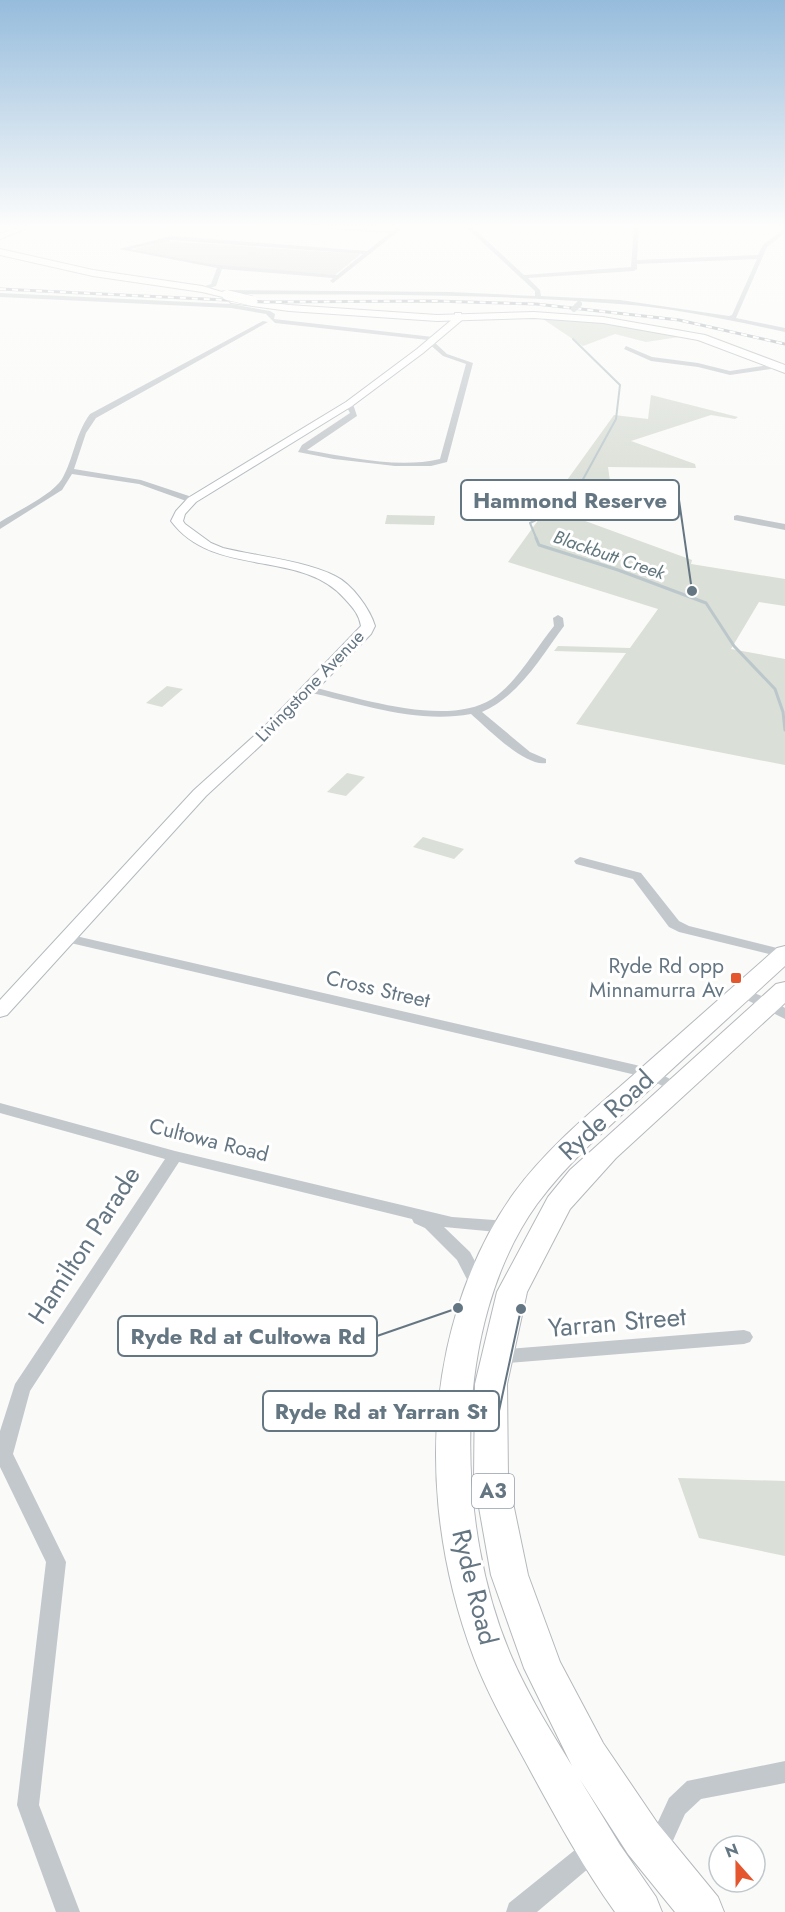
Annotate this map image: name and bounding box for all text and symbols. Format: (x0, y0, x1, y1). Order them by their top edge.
callout: Hammond Reserve (461, 480, 679, 520)
text: Hammond Reserve (473, 484, 667, 516)
water label: Blackbutt Creek (550, 524, 669, 587)
street label: Livingstone Avenue (250, 624, 370, 748)
place label: Ryde Rd opp Minnamurra Av (589, 951, 725, 1005)
street label: Cross Street (323, 962, 433, 1016)
marker: Ryde Rd opp Minnamurra Av (729, 971, 743, 985)
street label: Ryde Road (550, 1061, 662, 1169)
street label: Cultowa Road (146, 1111, 272, 1169)
street label: Hamilton Parade (19, 1158, 149, 1332)
street label: Yarran Street (546, 1297, 688, 1347)
callout: Ryde Rd at Cultowa Rd (118, 1316, 377, 1356)
text: Ryde Rd at Cultowa Rd (130, 1320, 366, 1352)
callout: Ryde Rd at Yarran St (263, 1391, 499, 1431)
text: Ryde Rd at Yarran St (275, 1395, 487, 1427)
road number: A3 (472, 1474, 514, 1508)
street label: Ryde Road (442, 1525, 508, 1649)
north arrow (707, 1834, 767, 1894)
text: N (722, 1837, 742, 1863)

